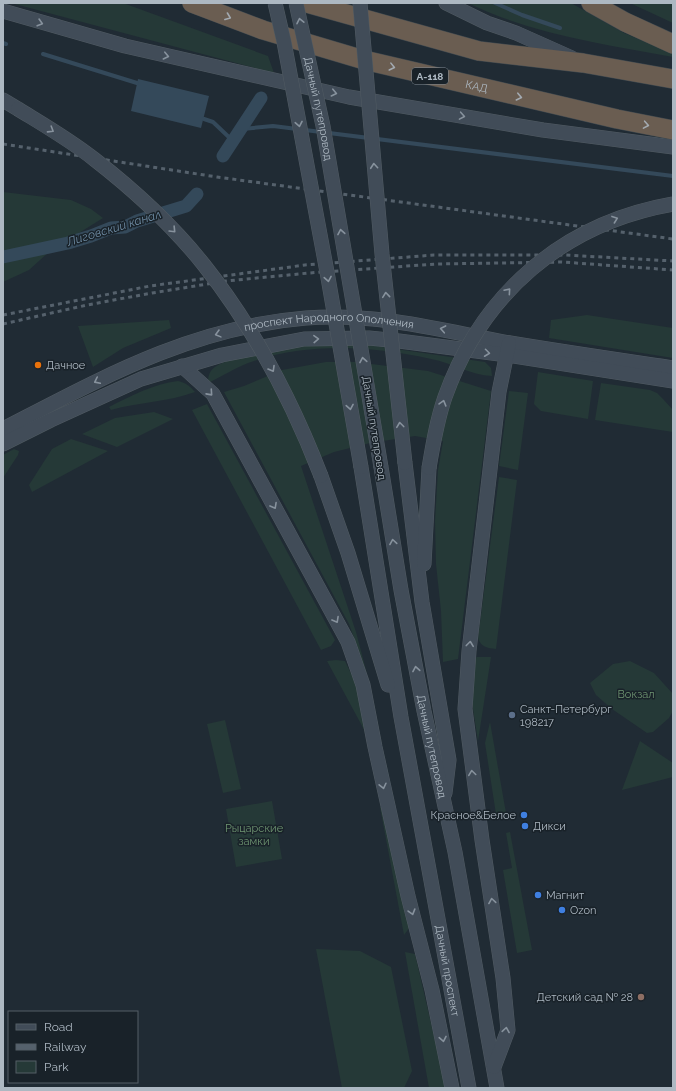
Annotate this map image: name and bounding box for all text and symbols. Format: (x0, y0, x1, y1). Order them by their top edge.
one-way arrow (224, 12, 231, 20)
one-way arrow (37, 18, 44, 27)
one-way arrow (297, 18, 305, 25)
one-way arrow (163, 51, 169, 59)
street label: Дачный путепровод (301, 56, 335, 162)
one-way arrow (389, 62, 396, 70)
road number: А-118 (412, 68, 448, 84)
street label: КАД (464, 77, 489, 95)
one-way arrow (331, 89, 337, 97)
one-way arrow (516, 92, 522, 100)
one-way arrow (459, 112, 465, 120)
one-way arrow (294, 120, 303, 127)
one-way arrow (643, 120, 649, 128)
one-way arrow (47, 125, 54, 132)
one-way arrow (370, 163, 379, 169)
water label: Лиговский канал (64, 207, 163, 249)
one-way arrow (611, 215, 618, 224)
one-way arrow (168, 225, 175, 233)
one-way arrow (337, 228, 346, 235)
one-way arrow (323, 276, 332, 282)
one-way arrow (503, 289, 510, 296)
one-way arrow (382, 292, 391, 298)
street label: проспект Народного Ополчения (243, 310, 415, 334)
one-way arrow (440, 326, 447, 334)
one-way arrow (215, 329, 222, 338)
one-way arrow (313, 335, 319, 343)
one-way arrow (484, 348, 490, 357)
one-way arrow (359, 357, 368, 363)
place label: Дачное (46, 359, 86, 372)
marker: Дачное (33, 360, 43, 370)
one-way arrow (268, 365, 275, 373)
street label: Дачный путепровод (359, 375, 389, 482)
one-way arrow (93, 376, 101, 383)
one-way arrow (206, 388, 213, 396)
one-way arrow (438, 399, 447, 406)
one-way arrow (345, 404, 354, 410)
one-way arrow (396, 421, 405, 428)
one-way arrow (269, 502, 276, 509)
one-way arrow (389, 538, 398, 545)
one-way arrow (332, 616, 339, 623)
one-way arrow (465, 641, 474, 647)
one-way arrow (413, 666, 421, 673)
park label: Вокзал (618, 688, 654, 701)
street label: Дачный путепровод (415, 694, 450, 800)
place label: Санкт-Петербург 198217 (520, 703, 612, 729)
marker: Санкт-Петербург 198217 (507, 710, 517, 720)
one-way arrow (468, 770, 477, 776)
one-way arrow (379, 782, 387, 789)
place label: Красное&Белое (431, 809, 517, 822)
marker: Красное&Белое (519, 810, 529, 820)
place label: Дикси (533, 820, 566, 833)
marker: Дикси (520, 821, 530, 831)
park label: Рыцарские замки (225, 822, 284, 848)
place label: Магнит (546, 889, 585, 902)
marker: Магнит (533, 890, 543, 900)
one-way arrow (488, 898, 497, 905)
place label: Ozon (570, 904, 597, 917)
marker: Ozon (557, 905, 567, 915)
one-way arrow (408, 909, 416, 915)
street label: Дачный проспект (433, 924, 462, 1018)
place label: Детский сад № 28 (537, 991, 633, 1004)
marker: Детский сад № 28 (636, 992, 646, 1002)
legend (8, 1011, 138, 1083)
text: Road (44, 1020, 73, 1034)
one-way arrow (501, 1027, 510, 1033)
one-way arrow (438, 1035, 446, 1042)
text: Railway (44, 1040, 87, 1054)
text: Park (44, 1060, 69, 1074)

